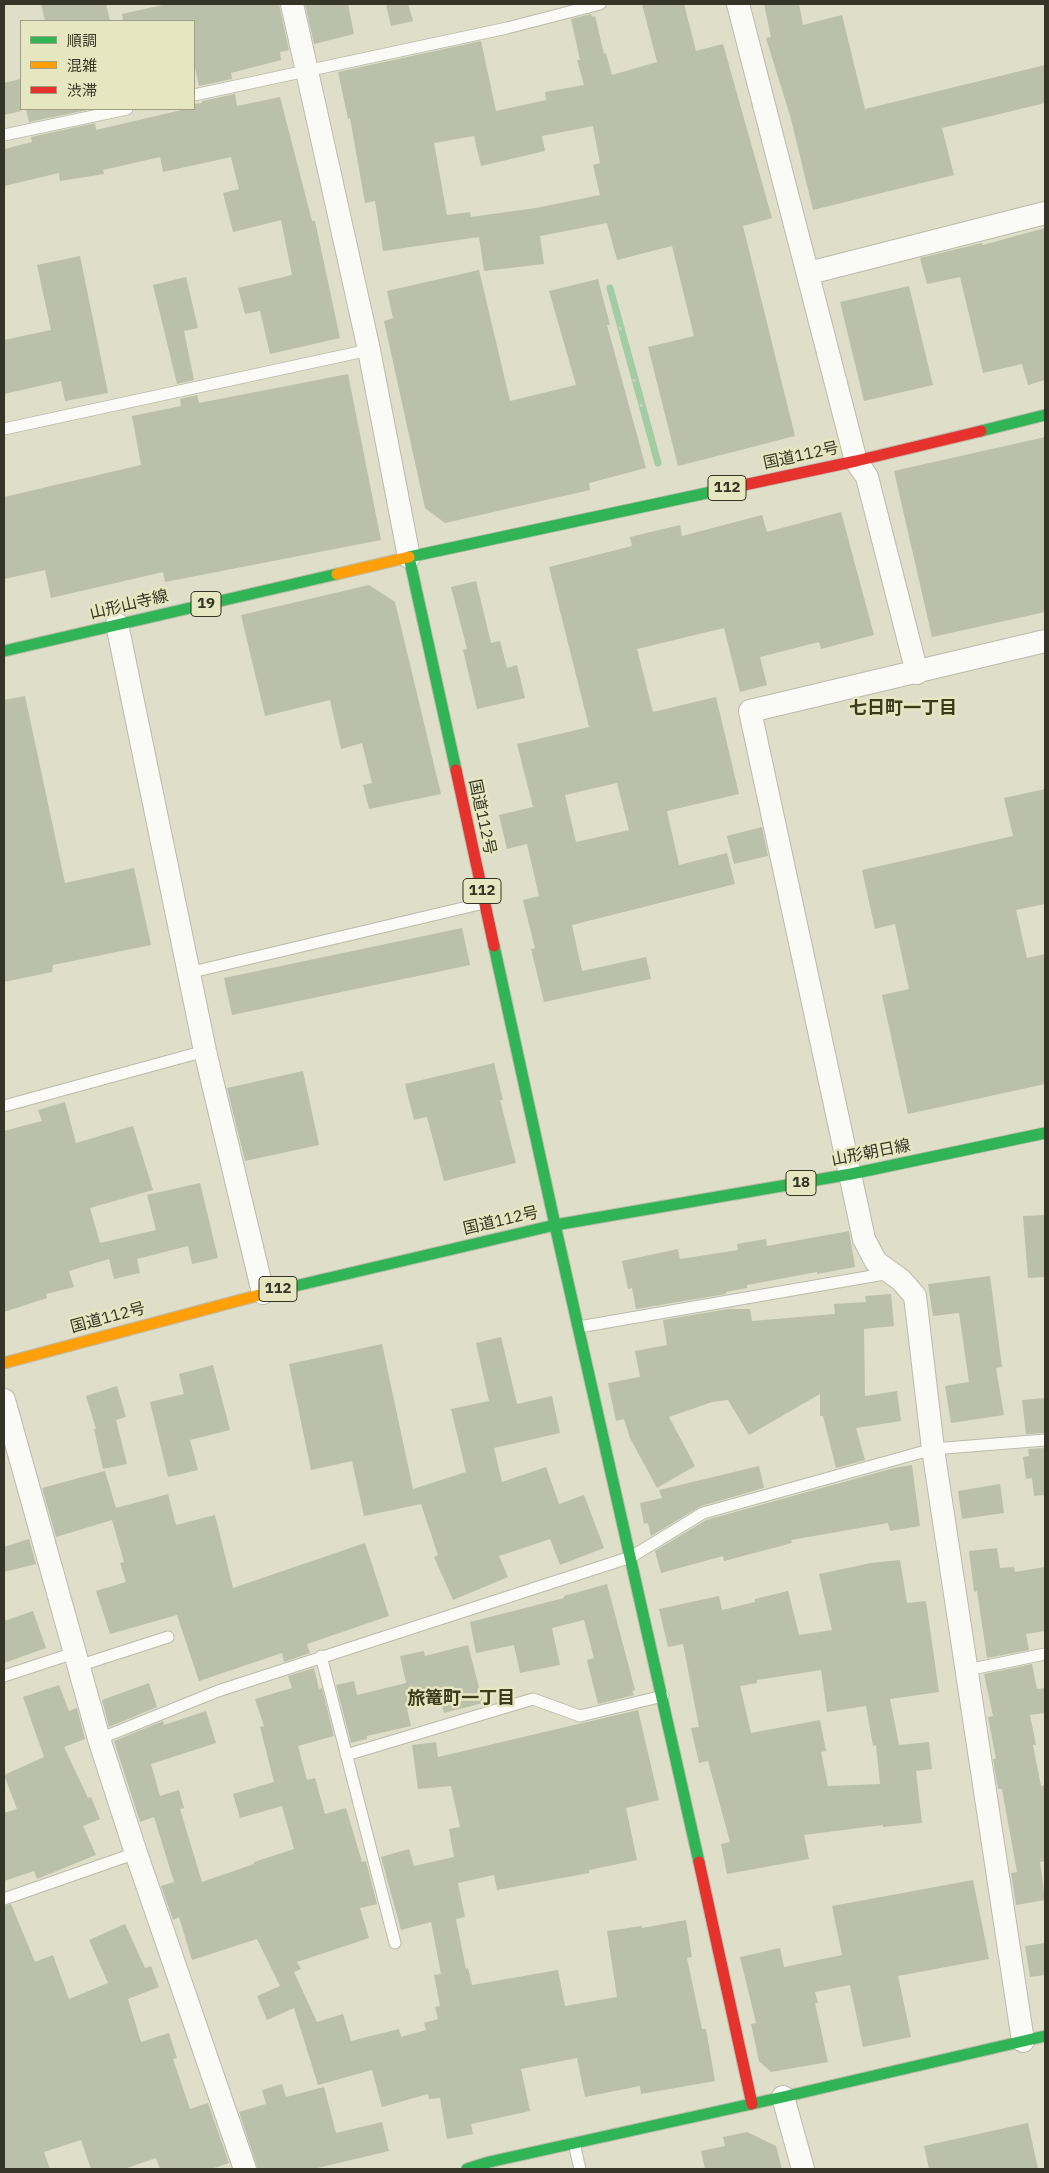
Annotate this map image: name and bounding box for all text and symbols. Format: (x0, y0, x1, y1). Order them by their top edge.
legend (20, 20, 195, 110)
text: 順調 (67, 31, 97, 50)
text: 混雑 (67, 56, 97, 75)
text: 渋滞 (67, 81, 97, 100)
street label: 国道112号 (761, 439, 841, 473)
road number: 112 (708, 476, 746, 500)
street label: 山形山寺線 (88, 587, 170, 623)
road number: 19 (191, 592, 221, 616)
district label: 七日町一丁目 (849, 698, 957, 720)
street label: 国道112号 (465, 777, 499, 857)
road number: 112 (463, 878, 501, 904)
street label: 山形朝日線 (830, 1136, 912, 1170)
road number: 18 (786, 1170, 816, 1196)
street label: 国道112号 (461, 1203, 541, 1239)
road number: 112 (259, 1276, 297, 1302)
street label: 国道112号 (68, 1299, 148, 1337)
district label: 旅篭町一丁目 (407, 1688, 515, 1710)

